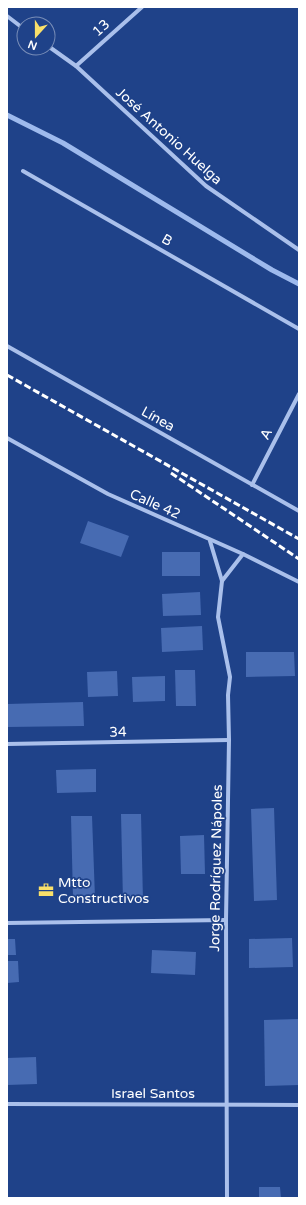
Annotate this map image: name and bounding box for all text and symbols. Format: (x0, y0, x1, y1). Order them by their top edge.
north arrow (16, 16, 56, 56)
street label: 13 (89, 16, 113, 40)
text: N (26, 37, 39, 53)
street label: José Antonio Huelga (112, 84, 226, 188)
street label: B (159, 230, 175, 250)
street label: Línea (138, 403, 178, 435)
street label: A (256, 425, 276, 443)
street label: Calle 42 (127, 485, 183, 523)
street label: 34 (109, 723, 127, 741)
street label: Jorge Rodríguez Nápoles (206, 784, 226, 952)
place label: Mtto Constructivos (58, 874, 150, 907)
office icon: Mtto Constructivos (37, 881, 55, 899)
street label: Israel Santos (111, 1085, 195, 1102)

